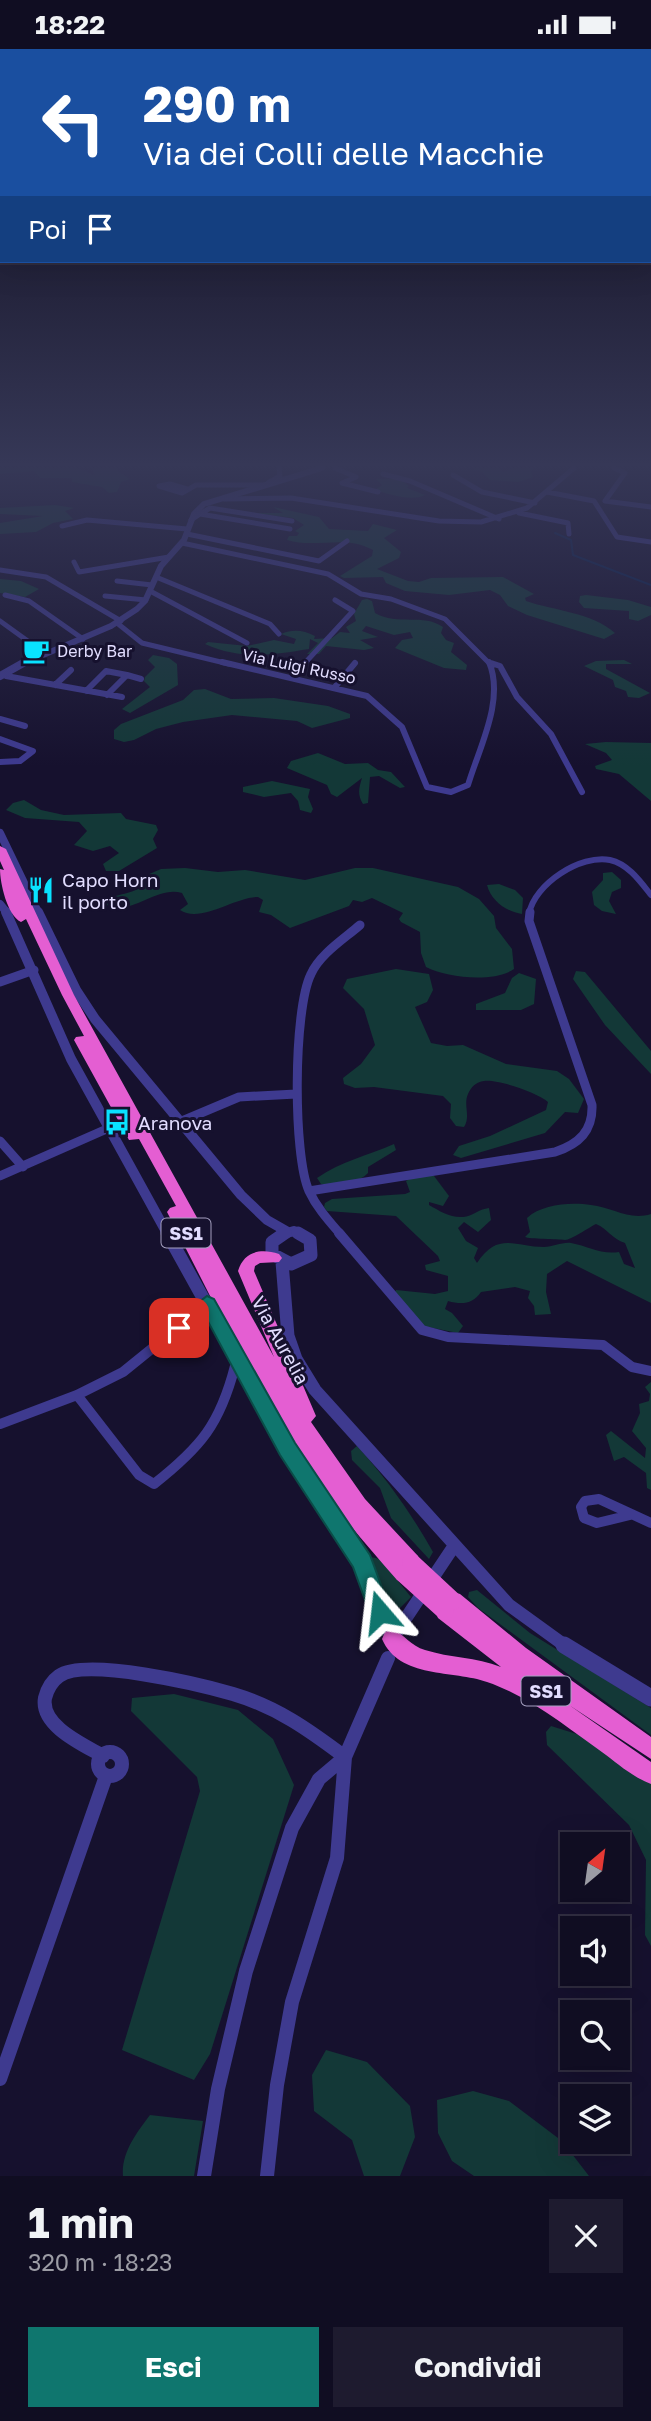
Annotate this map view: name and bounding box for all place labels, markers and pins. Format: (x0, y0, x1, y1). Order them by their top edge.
cafe icon: Derby Bar (21, 636, 51, 666)
place label: Derby Bar (57, 641, 132, 661)
place label: Capo Horn il porto (62, 868, 158, 913)
restaurant icon: Capo Horn il porto (26, 875, 56, 905)
bus stop icon: Aranova (102, 1107, 132, 1137)
place label: Aranova (138, 1111, 212, 1134)
pin (149, 1298, 209, 1358)

